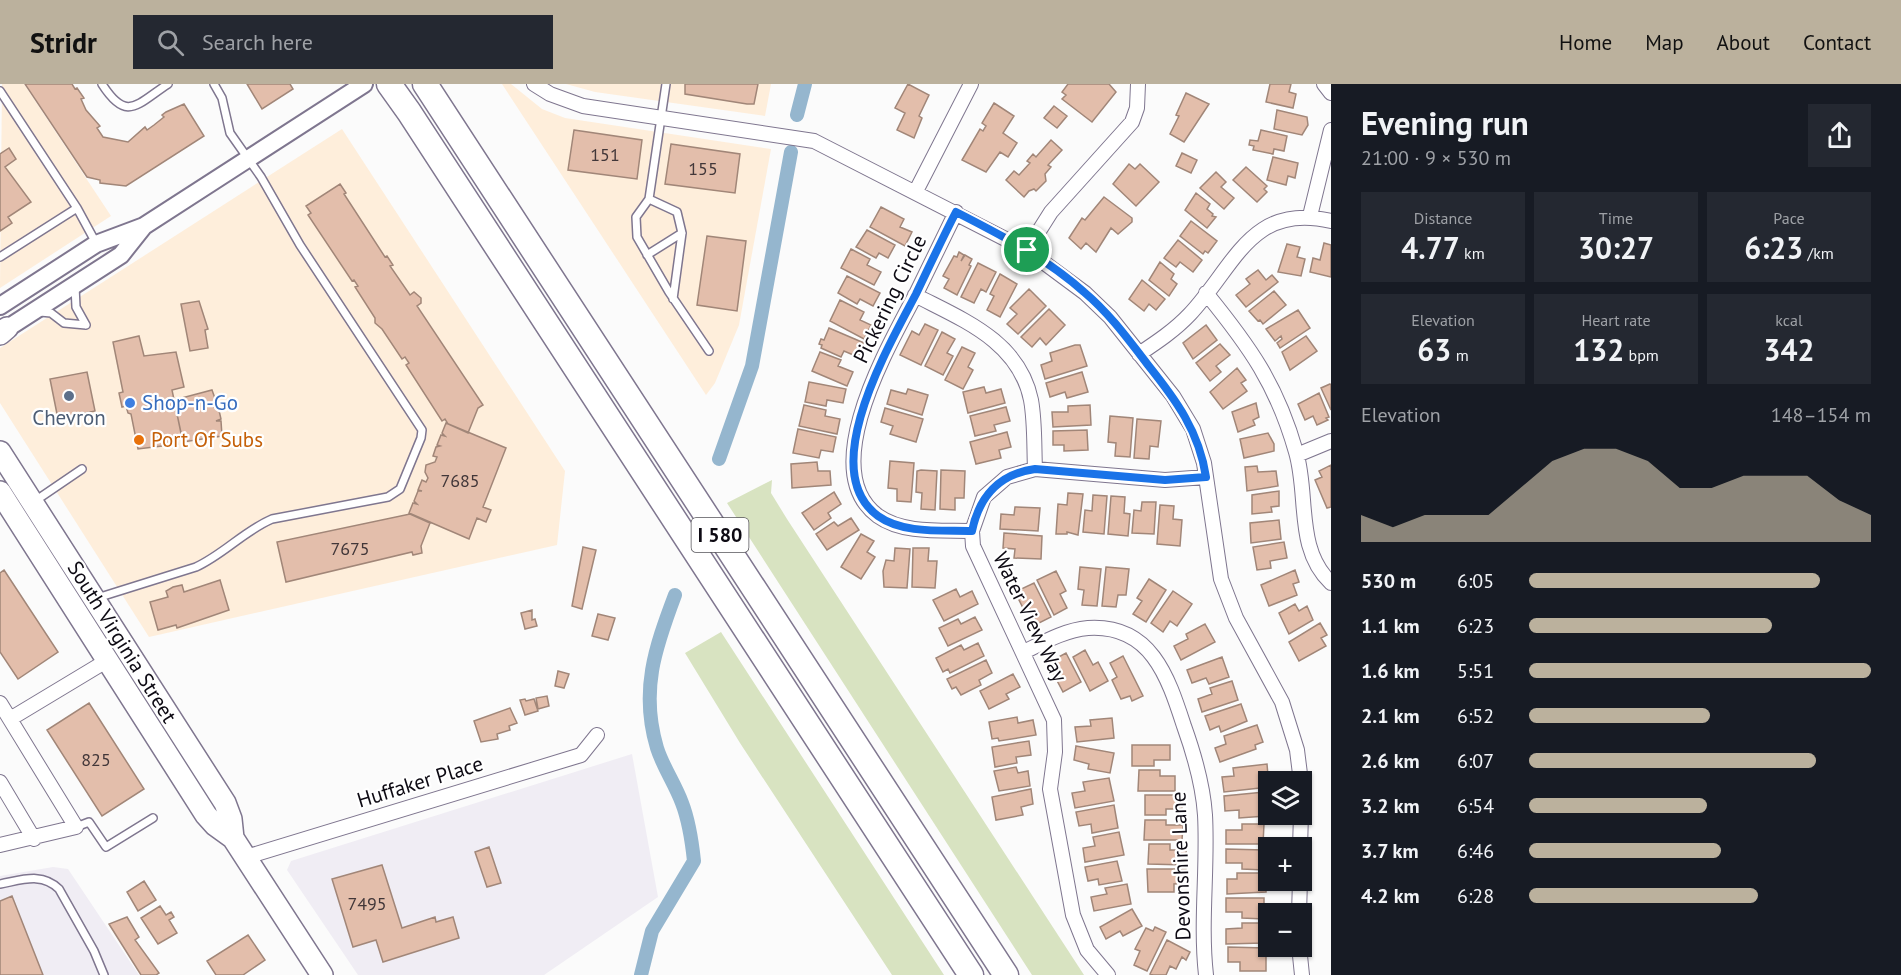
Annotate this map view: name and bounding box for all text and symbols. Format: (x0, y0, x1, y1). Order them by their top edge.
search box (133, 15, 553, 69)
text: Stridr (30, 24, 97, 61)
icon: search (154, 26, 187, 59)
text: Search here (202, 28, 313, 56)
text: Home (1559, 29, 1612, 56)
text: Map (1645, 29, 1684, 56)
text: About (1717, 29, 1770, 56)
text: Contact (1803, 29, 1871, 56)
text: Evening run (1361, 101, 1529, 144)
button: share (1808, 104, 1871, 167)
house number: 151 (590, 143, 620, 166)
text: 21:00 · 9 × 530 m (1361, 145, 1511, 171)
house number: 155 (688, 157, 718, 180)
text: Distance (1414, 208, 1472, 228)
text: Time (1599, 208, 1633, 228)
text: Pace (1773, 208, 1805, 228)
pin (1001, 224, 1052, 275)
text: 4.77 (1401, 228, 1460, 267)
text: 30:27 (1578, 228, 1654, 267)
text: 6:23 (1744, 228, 1803, 267)
street label: Pickering Circle (847, 230, 932, 367)
icon: arrive (1010, 233, 1043, 266)
text: km (1460, 243, 1485, 263)
text: /km (1803, 243, 1834, 263)
text: Elevation (1411, 310, 1475, 330)
text: Heart rate (1581, 310, 1651, 330)
text: kcal (1775, 310, 1803, 330)
text: 63 (1417, 330, 1451, 369)
text: 132 (1573, 330, 1624, 369)
text: 342 (1763, 330, 1815, 369)
text: m (1451, 345, 1469, 365)
text: bpm (1624, 345, 1659, 365)
marker: Chevron (62, 389, 76, 403)
place label: Shop-n-Go (142, 389, 238, 416)
marker: Shop-n-Go (123, 396, 137, 410)
text: Elevation (1361, 402, 1441, 428)
text: 148–154 m (1771, 402, 1871, 428)
place label: Chevron (32, 404, 106, 431)
place label: Port Of Subs (151, 426, 263, 453)
marker: Port Of Subs (132, 433, 146, 447)
house number: 7685 (440, 469, 480, 492)
road number: I 580 (692, 518, 748, 552)
house number: 7675 (330, 537, 370, 560)
street label: Water View Way (987, 547, 1074, 686)
street label: South Virginia Street (62, 556, 183, 728)
text: 530 m (1361, 568, 1416, 594)
text: 6:05 (1457, 568, 1494, 594)
text: 1.1 km (1361, 613, 1420, 639)
text: 6:23 (1457, 613, 1494, 639)
text: 1.6 km (1361, 658, 1420, 684)
text: 5:51 (1457, 658, 1494, 684)
text: 2.1 km (1361, 703, 1420, 729)
text: 6:52 (1457, 703, 1494, 729)
house number: 825 (81, 748, 111, 771)
text: 2.6 km (1361, 748, 1420, 774)
text: 6:07 (1457, 748, 1494, 774)
street label: Huffaker Place (354, 750, 486, 813)
map controls (1258, 771, 1312, 957)
button: layers (1258, 771, 1312, 825)
street label: Devonshire Lane (1164, 791, 1197, 941)
text: 3.2 km (1361, 793, 1420, 819)
text: 6:54 (1457, 793, 1494, 819)
button: + (1258, 837, 1312, 891)
text: 3.7 km (1361, 838, 1419, 864)
text: 6:46 (1457, 838, 1494, 864)
text: 4.2 km (1361, 883, 1420, 909)
text: 6:28 (1457, 883, 1494, 909)
house number: 7495 (347, 892, 387, 915)
button: − (1258, 903, 1312, 957)

